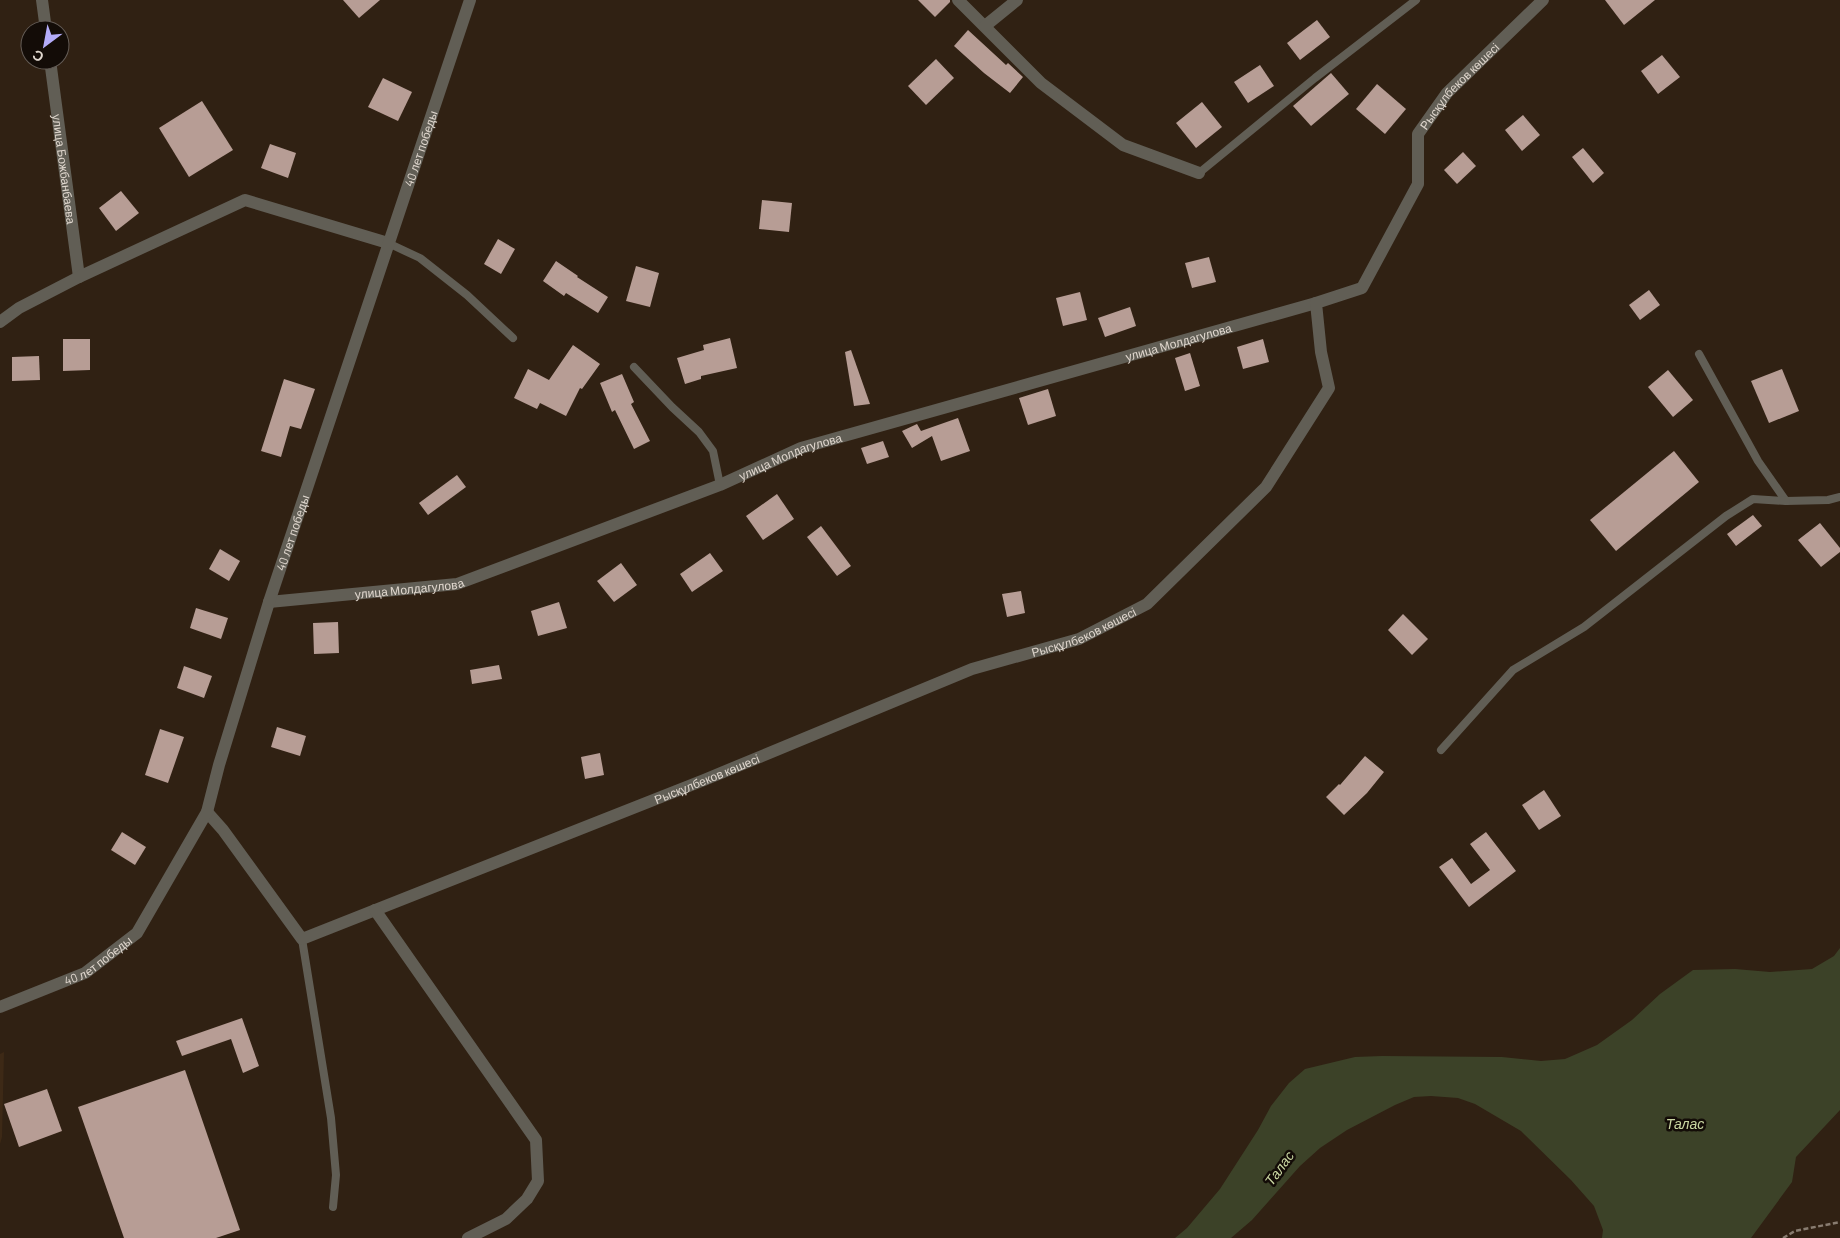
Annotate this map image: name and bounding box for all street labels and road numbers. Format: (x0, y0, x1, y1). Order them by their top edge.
street label: Рысқұлбеков көшесі (1417, 40, 1502, 132)
street label: 40 лет победы (401, 109, 440, 188)
street label: улица Божбанбаева (49, 113, 79, 225)
street label: улица Молдагулова (1124, 320, 1233, 364)
street label: улица Молдагулова (736, 430, 844, 483)
street label: 40 лет победы (273, 493, 311, 572)
street label: улица Молдагулова (354, 575, 466, 602)
street label: Рысқұлбеков көшесі (1030, 604, 1138, 659)
street label: Рысқұлбеков көшесі (652, 751, 761, 806)
street label: 40 лет победы (62, 933, 134, 988)

